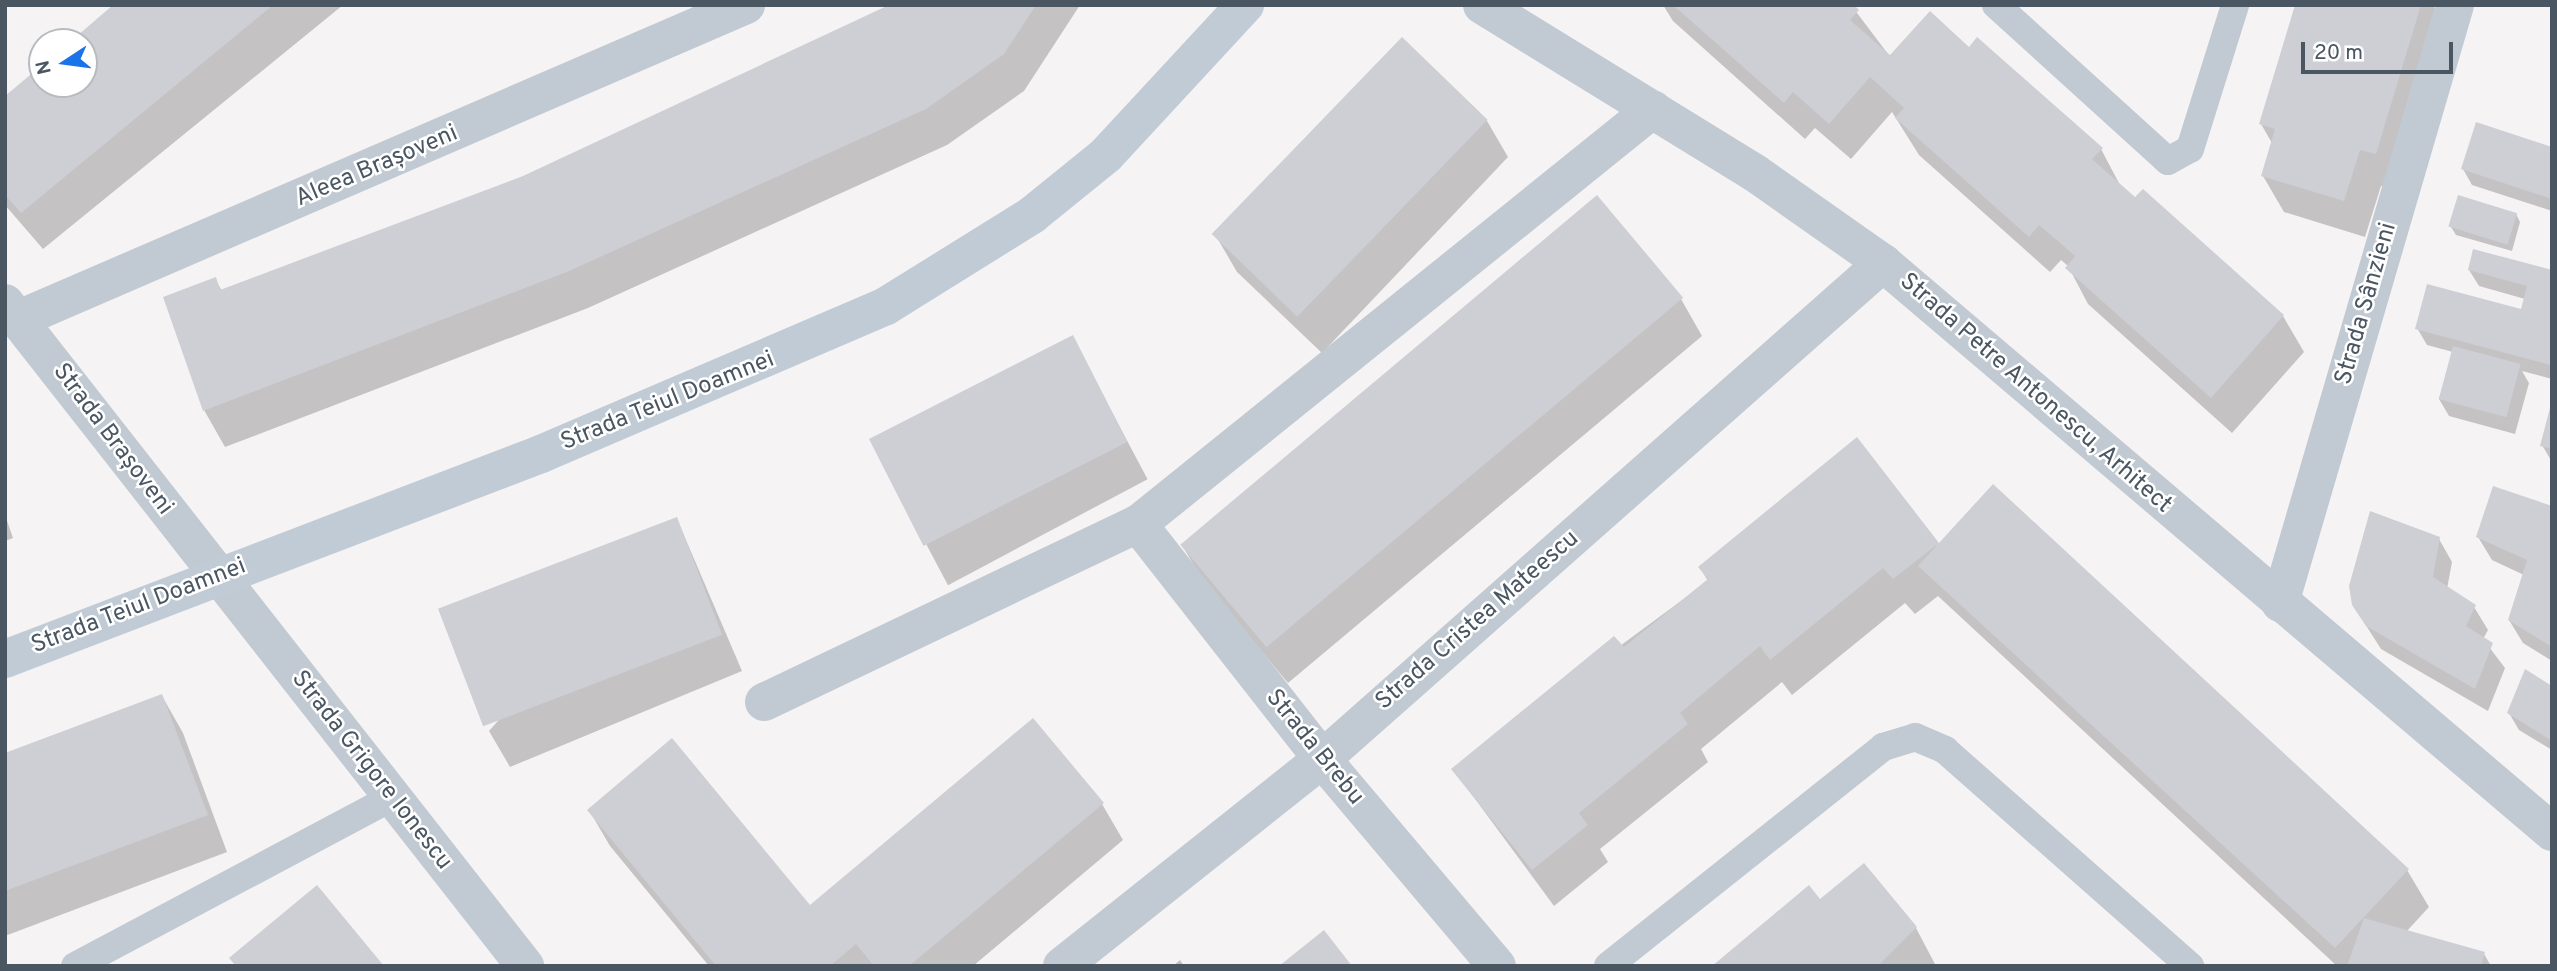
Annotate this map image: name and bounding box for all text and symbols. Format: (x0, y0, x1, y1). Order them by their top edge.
north arrow (28, 28, 98, 98)
scale bar (2305, 28, 2457, 72)
text: 20 m (2314, 40, 2363, 67)
text: N (31, 58, 58, 77)
street label: Aleea Brașoveni (292, 120, 462, 214)
street label: Strada Sânzieni (2330, 220, 2404, 388)
street label: Strada Petre Antonescu, Arhitect (1892, 267, 2178, 521)
street label: Strada Teiul Doamnei (557, 346, 779, 458)
street label: Strada Brașoveni (46, 359, 178, 521)
street label: Strada Cristea Mateescu (1371, 525, 1585, 717)
street label: Strada Teiul Doamnei (27, 553, 251, 661)
street label: Strada Grigore Ionescu (284, 666, 458, 876)
street label: Strada Brebu (1259, 684, 1369, 812)

